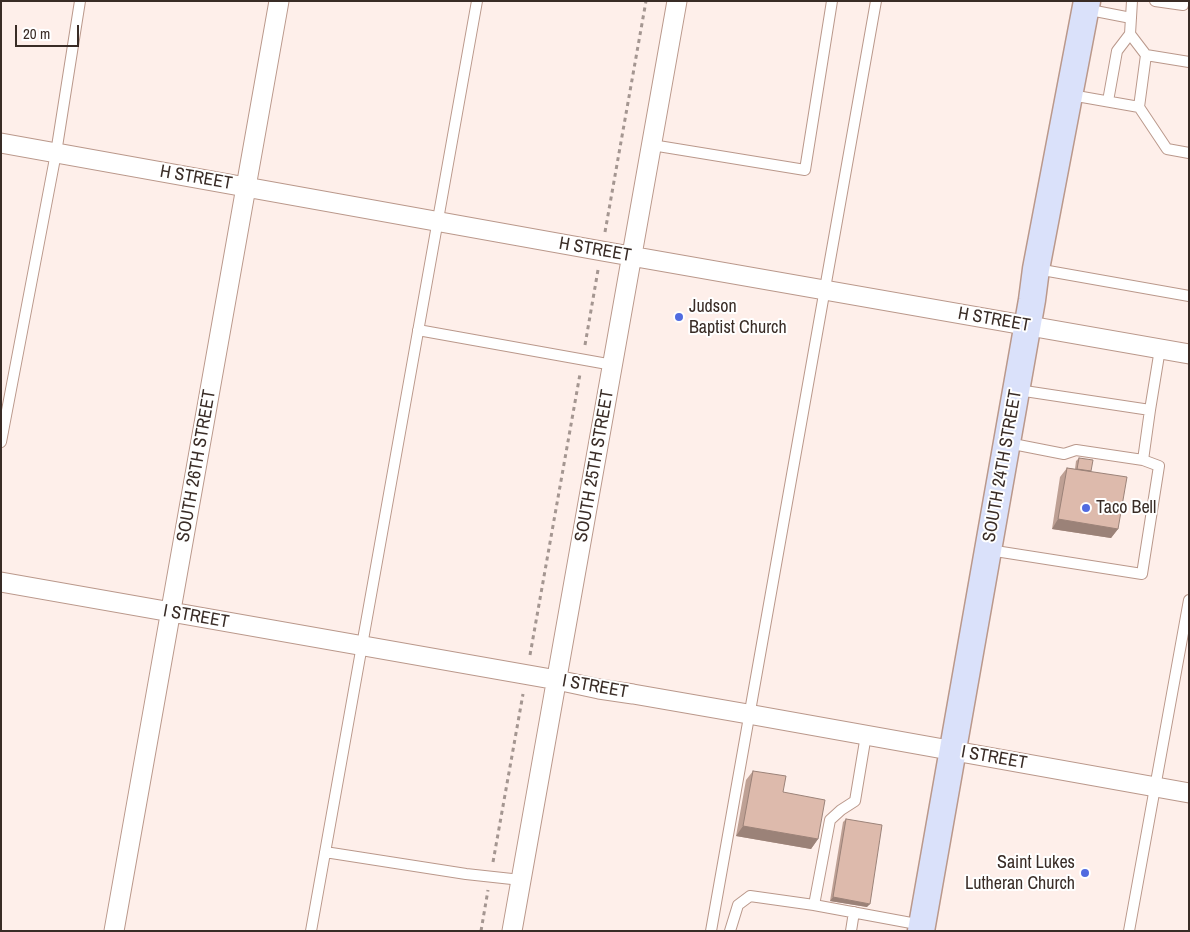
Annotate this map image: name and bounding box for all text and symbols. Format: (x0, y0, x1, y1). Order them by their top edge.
scale bar (18, 15, 81, 47)
text: 20 m (23, 23, 50, 44)
street label: H STREET (158, 161, 234, 195)
street label: H STREET (557, 233, 633, 267)
place label: Judson Baptist Church (689, 296, 787, 338)
street label: H STREET (956, 303, 1032, 337)
marker: Judson Baptist Church (673, 311, 685, 323)
street label: SOUTH 26TH STREET (173, 388, 221, 544)
street label: SOUTH 25TH STREET (571, 388, 619, 544)
street label: SOUTH 24TH STREET (979, 388, 1027, 544)
place label: Taco Bell (1096, 497, 1156, 519)
marker: Taco Bell (1080, 502, 1092, 514)
street label: I STREET (161, 601, 231, 633)
street label: I STREET (560, 671, 630, 703)
street label: I STREET (959, 742, 1029, 774)
place label: Saint Lukes Lutheran Church (965, 852, 1075, 894)
marker: Saint Lukes Lutheran Church (1079, 867, 1091, 879)

